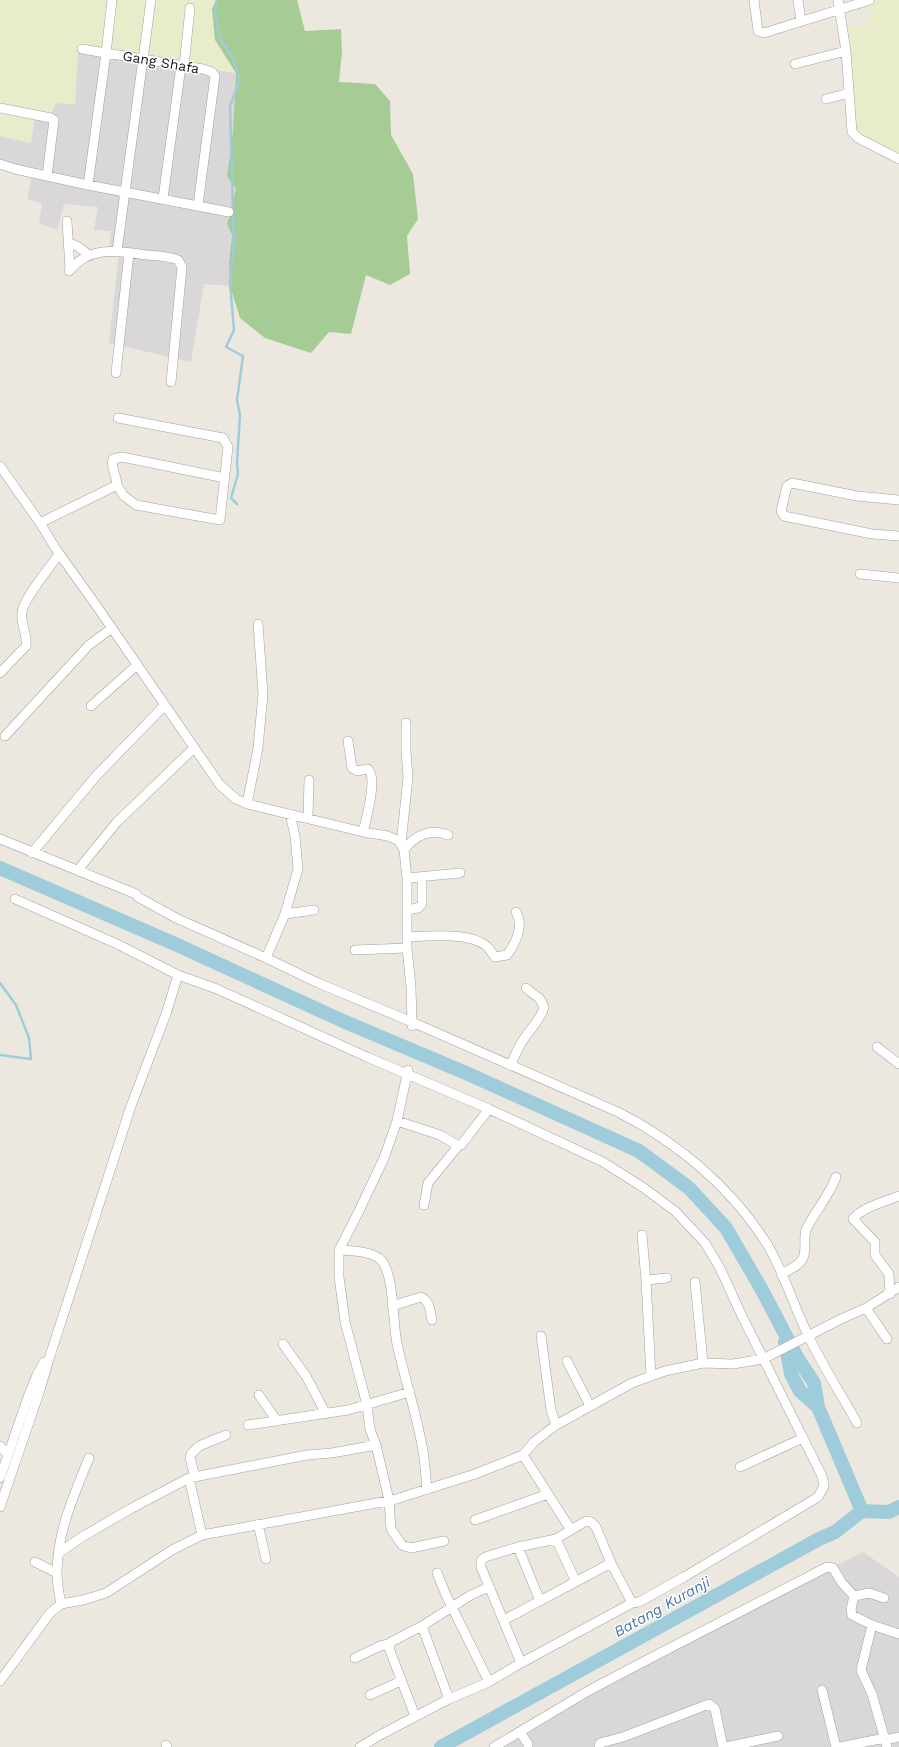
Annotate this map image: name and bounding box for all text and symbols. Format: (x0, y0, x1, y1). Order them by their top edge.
street label: Gang Shafa (121, 47, 201, 77)
water label: Batang Kuranji (611, 1573, 714, 1641)

